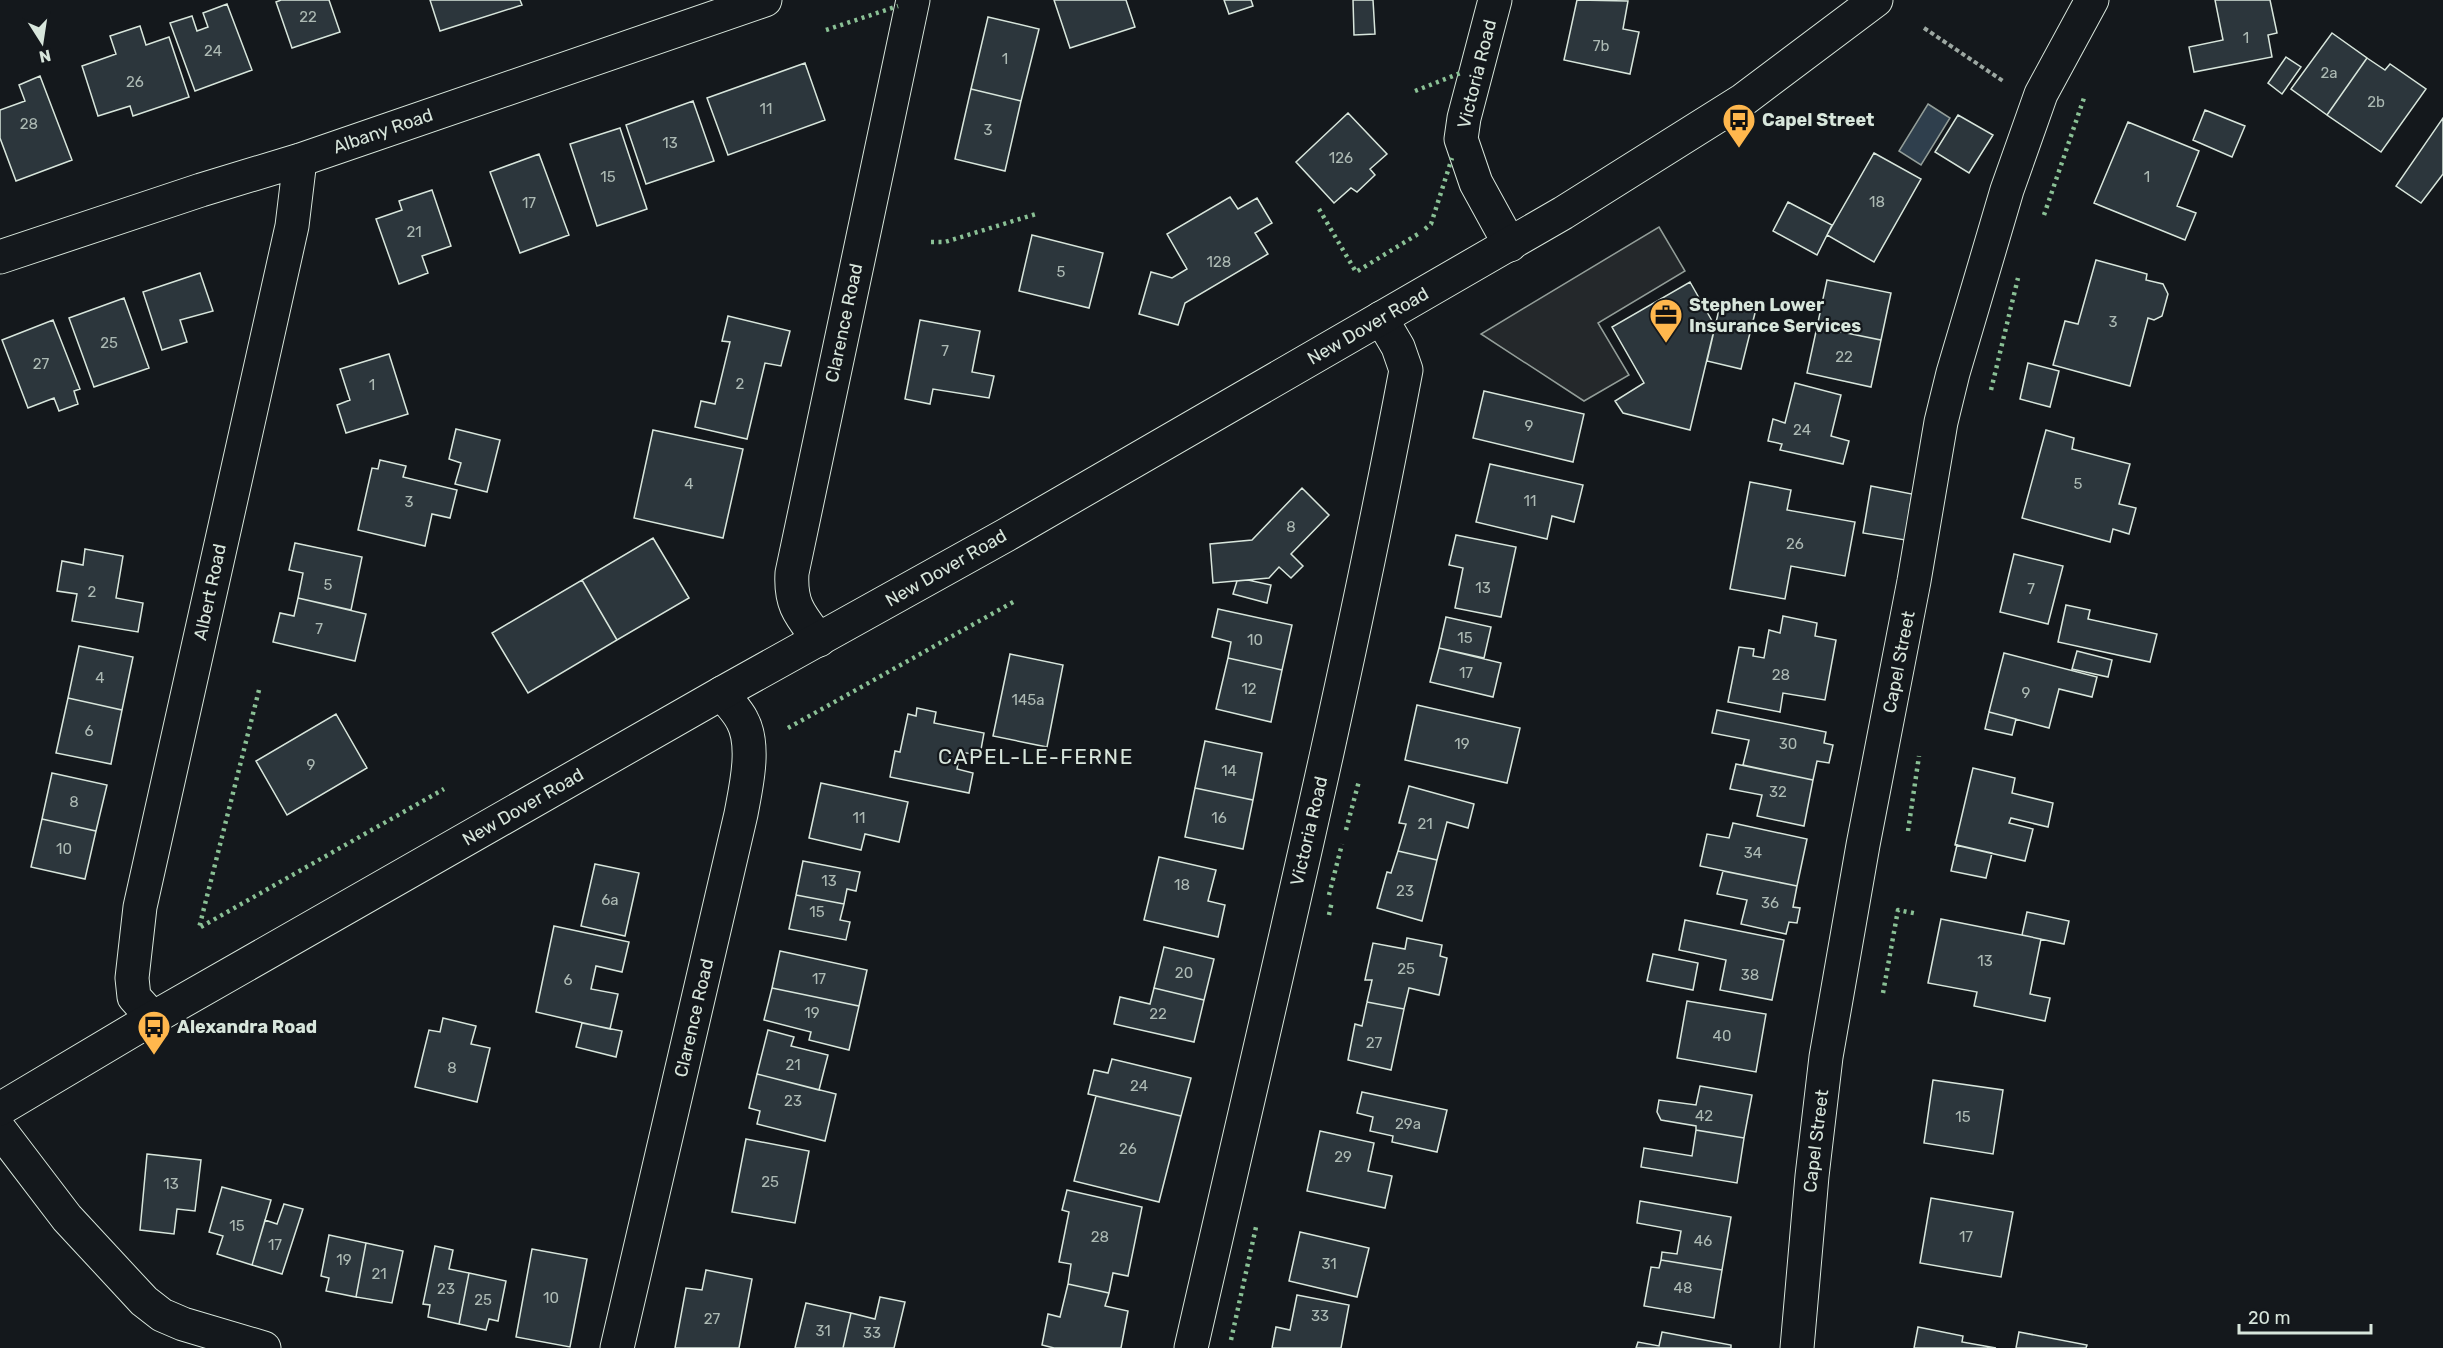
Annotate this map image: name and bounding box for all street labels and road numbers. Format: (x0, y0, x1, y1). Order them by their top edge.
street label: Victoria Road (1453, 17, 1501, 131)
street label: Albany Road (330, 104, 436, 158)
street label: Clarence Road (821, 262, 867, 384)
street label: New Dover Road (1303, 282, 1433, 370)
street label: New Dover Road (881, 524, 1011, 612)
street label: Albert Road (189, 542, 231, 642)
street label: Capel Street (1878, 609, 1920, 715)
street label: New Dover Road (458, 763, 588, 851)
street label: Victoria Road (1286, 774, 1332, 888)
street label: Clarence Road (670, 957, 718, 1079)
street label: Capel Street (1799, 1088, 1833, 1194)

